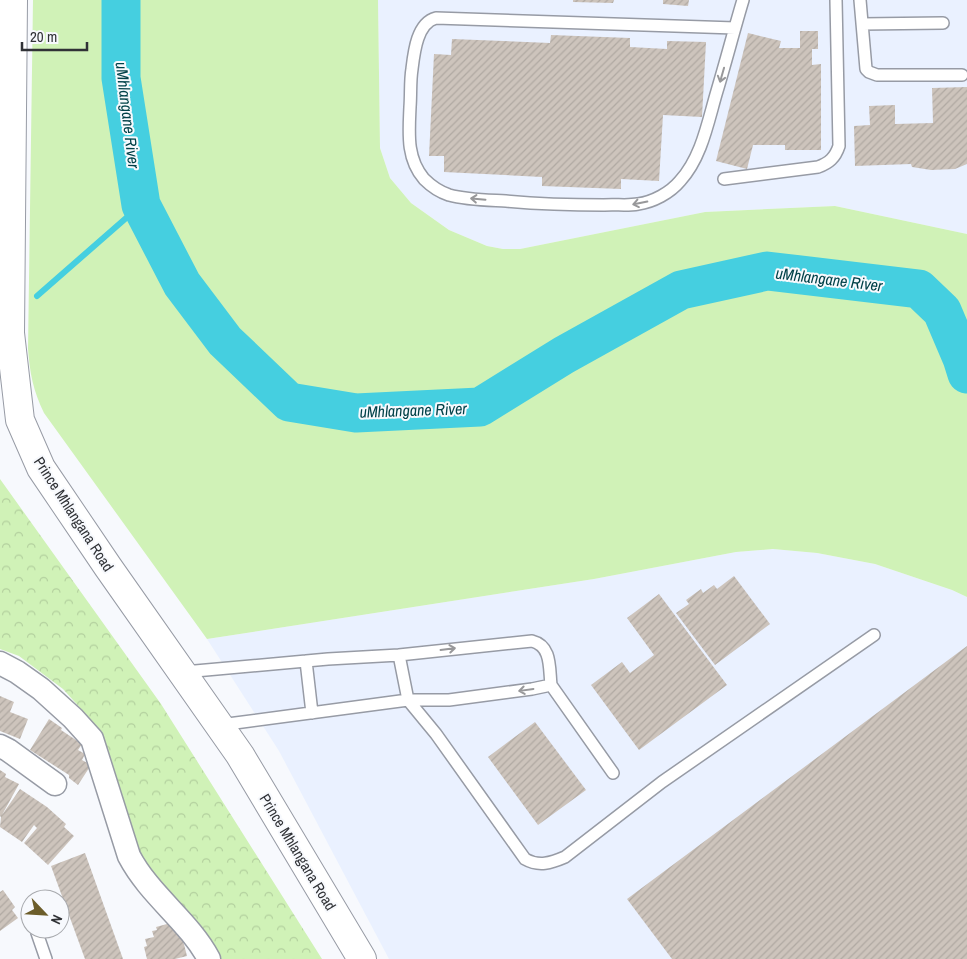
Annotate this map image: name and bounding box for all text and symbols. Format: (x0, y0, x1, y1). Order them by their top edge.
scale bar (22, 20, 88, 52)
text: 20 m (30, 26, 57, 47)
water label: uMhlangane River (111, 60, 146, 170)
one-way arrow (716, 66, 726, 82)
one-way arrow (470, 194, 486, 204)
one-way arrow (632, 198, 648, 208)
water label: uMhlangane River (774, 262, 884, 297)
water label: uMhlangane River (359, 397, 468, 423)
street label: Prince Mhlangana Road (29, 453, 119, 575)
one-way arrow (439, 644, 455, 654)
one-way arrow (518, 685, 534, 695)
street label: Prince Mhlangana Road (255, 790, 341, 914)
north arrow (20, 889, 70, 939)
text: N (47, 912, 67, 927)

